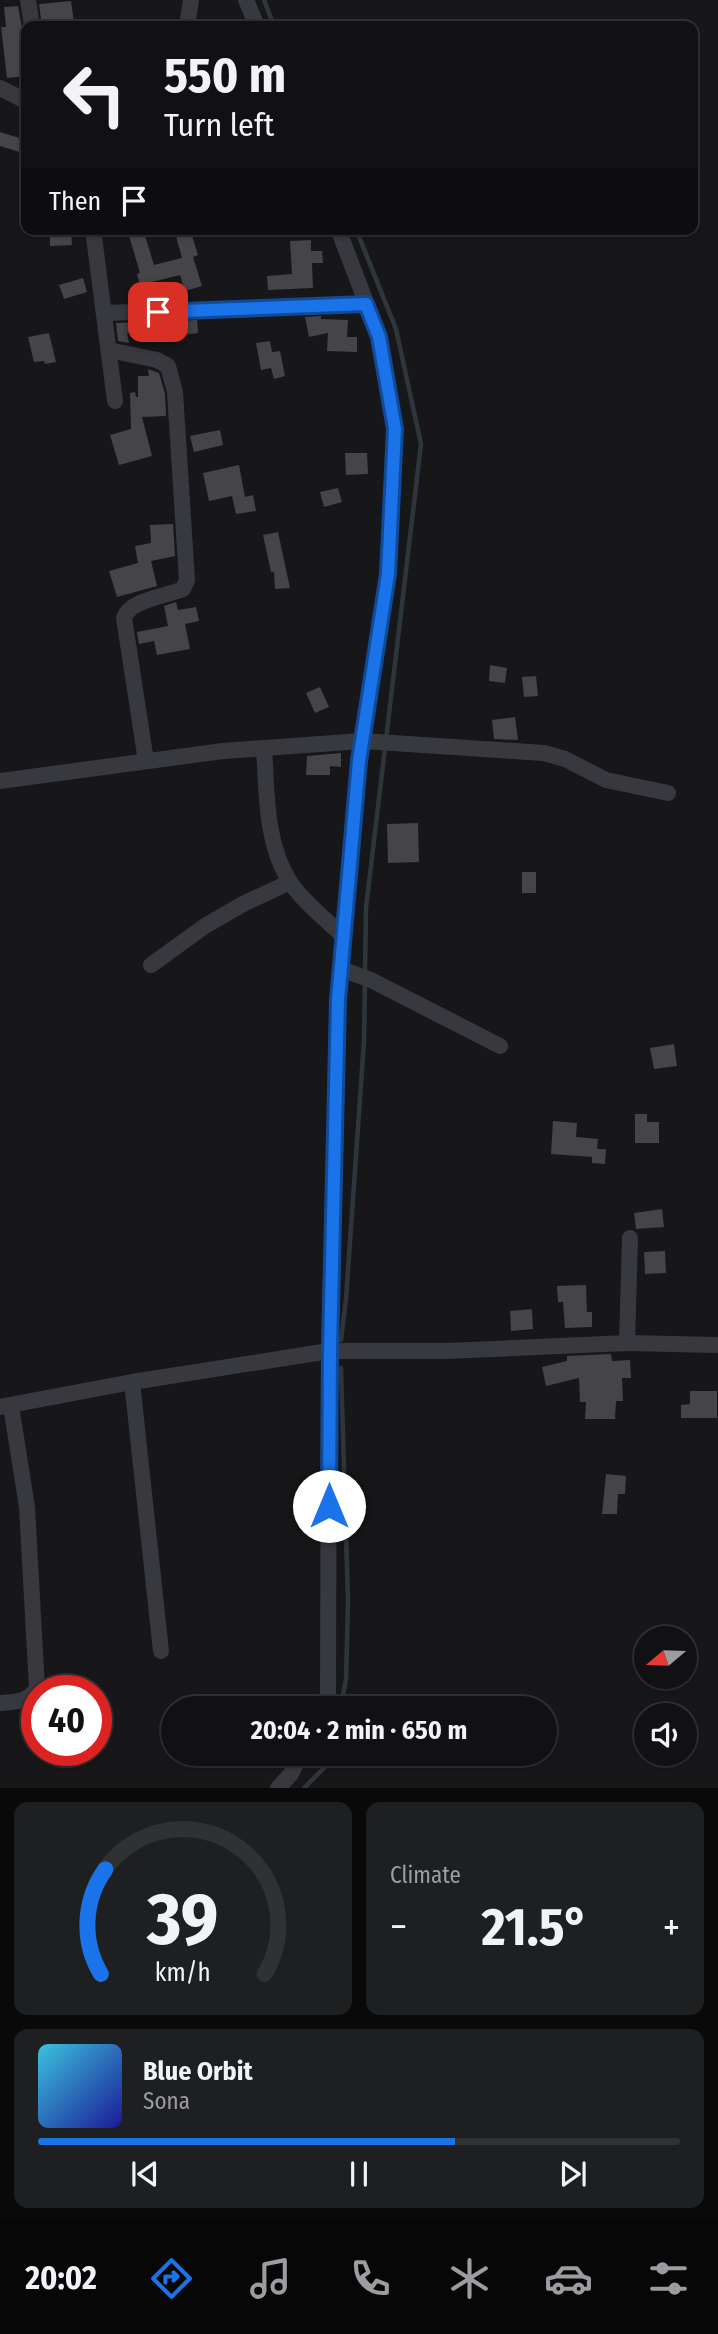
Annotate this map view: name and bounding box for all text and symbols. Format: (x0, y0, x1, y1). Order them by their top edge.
text: 550 m (164, 46, 286, 105)
icon: left (49, 49, 140, 140)
text: Turn left (164, 106, 274, 144)
icon: arrive (115, 182, 153, 220)
text: Then (49, 186, 101, 217)
pin (128, 282, 188, 342)
icon: arrive (139, 293, 177, 331)
position arrow (292, 1469, 366, 1543)
north arrow (634, 1626, 696, 1689)
map controls (634, 1626, 697, 1766)
speed limit sign: 40 (21, 1675, 112, 1766)
button: sound (634, 1703, 697, 1766)
text: 20:04 · 2 min · 650 m (251, 1715, 467, 1746)
text: Climate (390, 1861, 461, 1889)
text: 39 (146, 1877, 219, 1964)
text: 21.5° (481, 1896, 588, 1959)
text: − (390, 1904, 407, 1950)
text: + (663, 1904, 680, 1950)
text: km/h (155, 1958, 211, 1988)
text: Blue Orbit (143, 2056, 253, 2087)
text: Sona (143, 2087, 190, 2115)
icon: previous (126, 2155, 164, 2193)
icon: pause (340, 2155, 378, 2193)
icon: next (554, 2155, 592, 2193)
icon: directions (147, 2254, 196, 2303)
icon: music (246, 2254, 295, 2303)
icon: phone (346, 2254, 395, 2303)
icon: climate (445, 2254, 494, 2303)
icon: car (544, 2254, 593, 2303)
icon: filters (644, 2254, 693, 2303)
text: 20:02 (25, 2259, 97, 2297)

